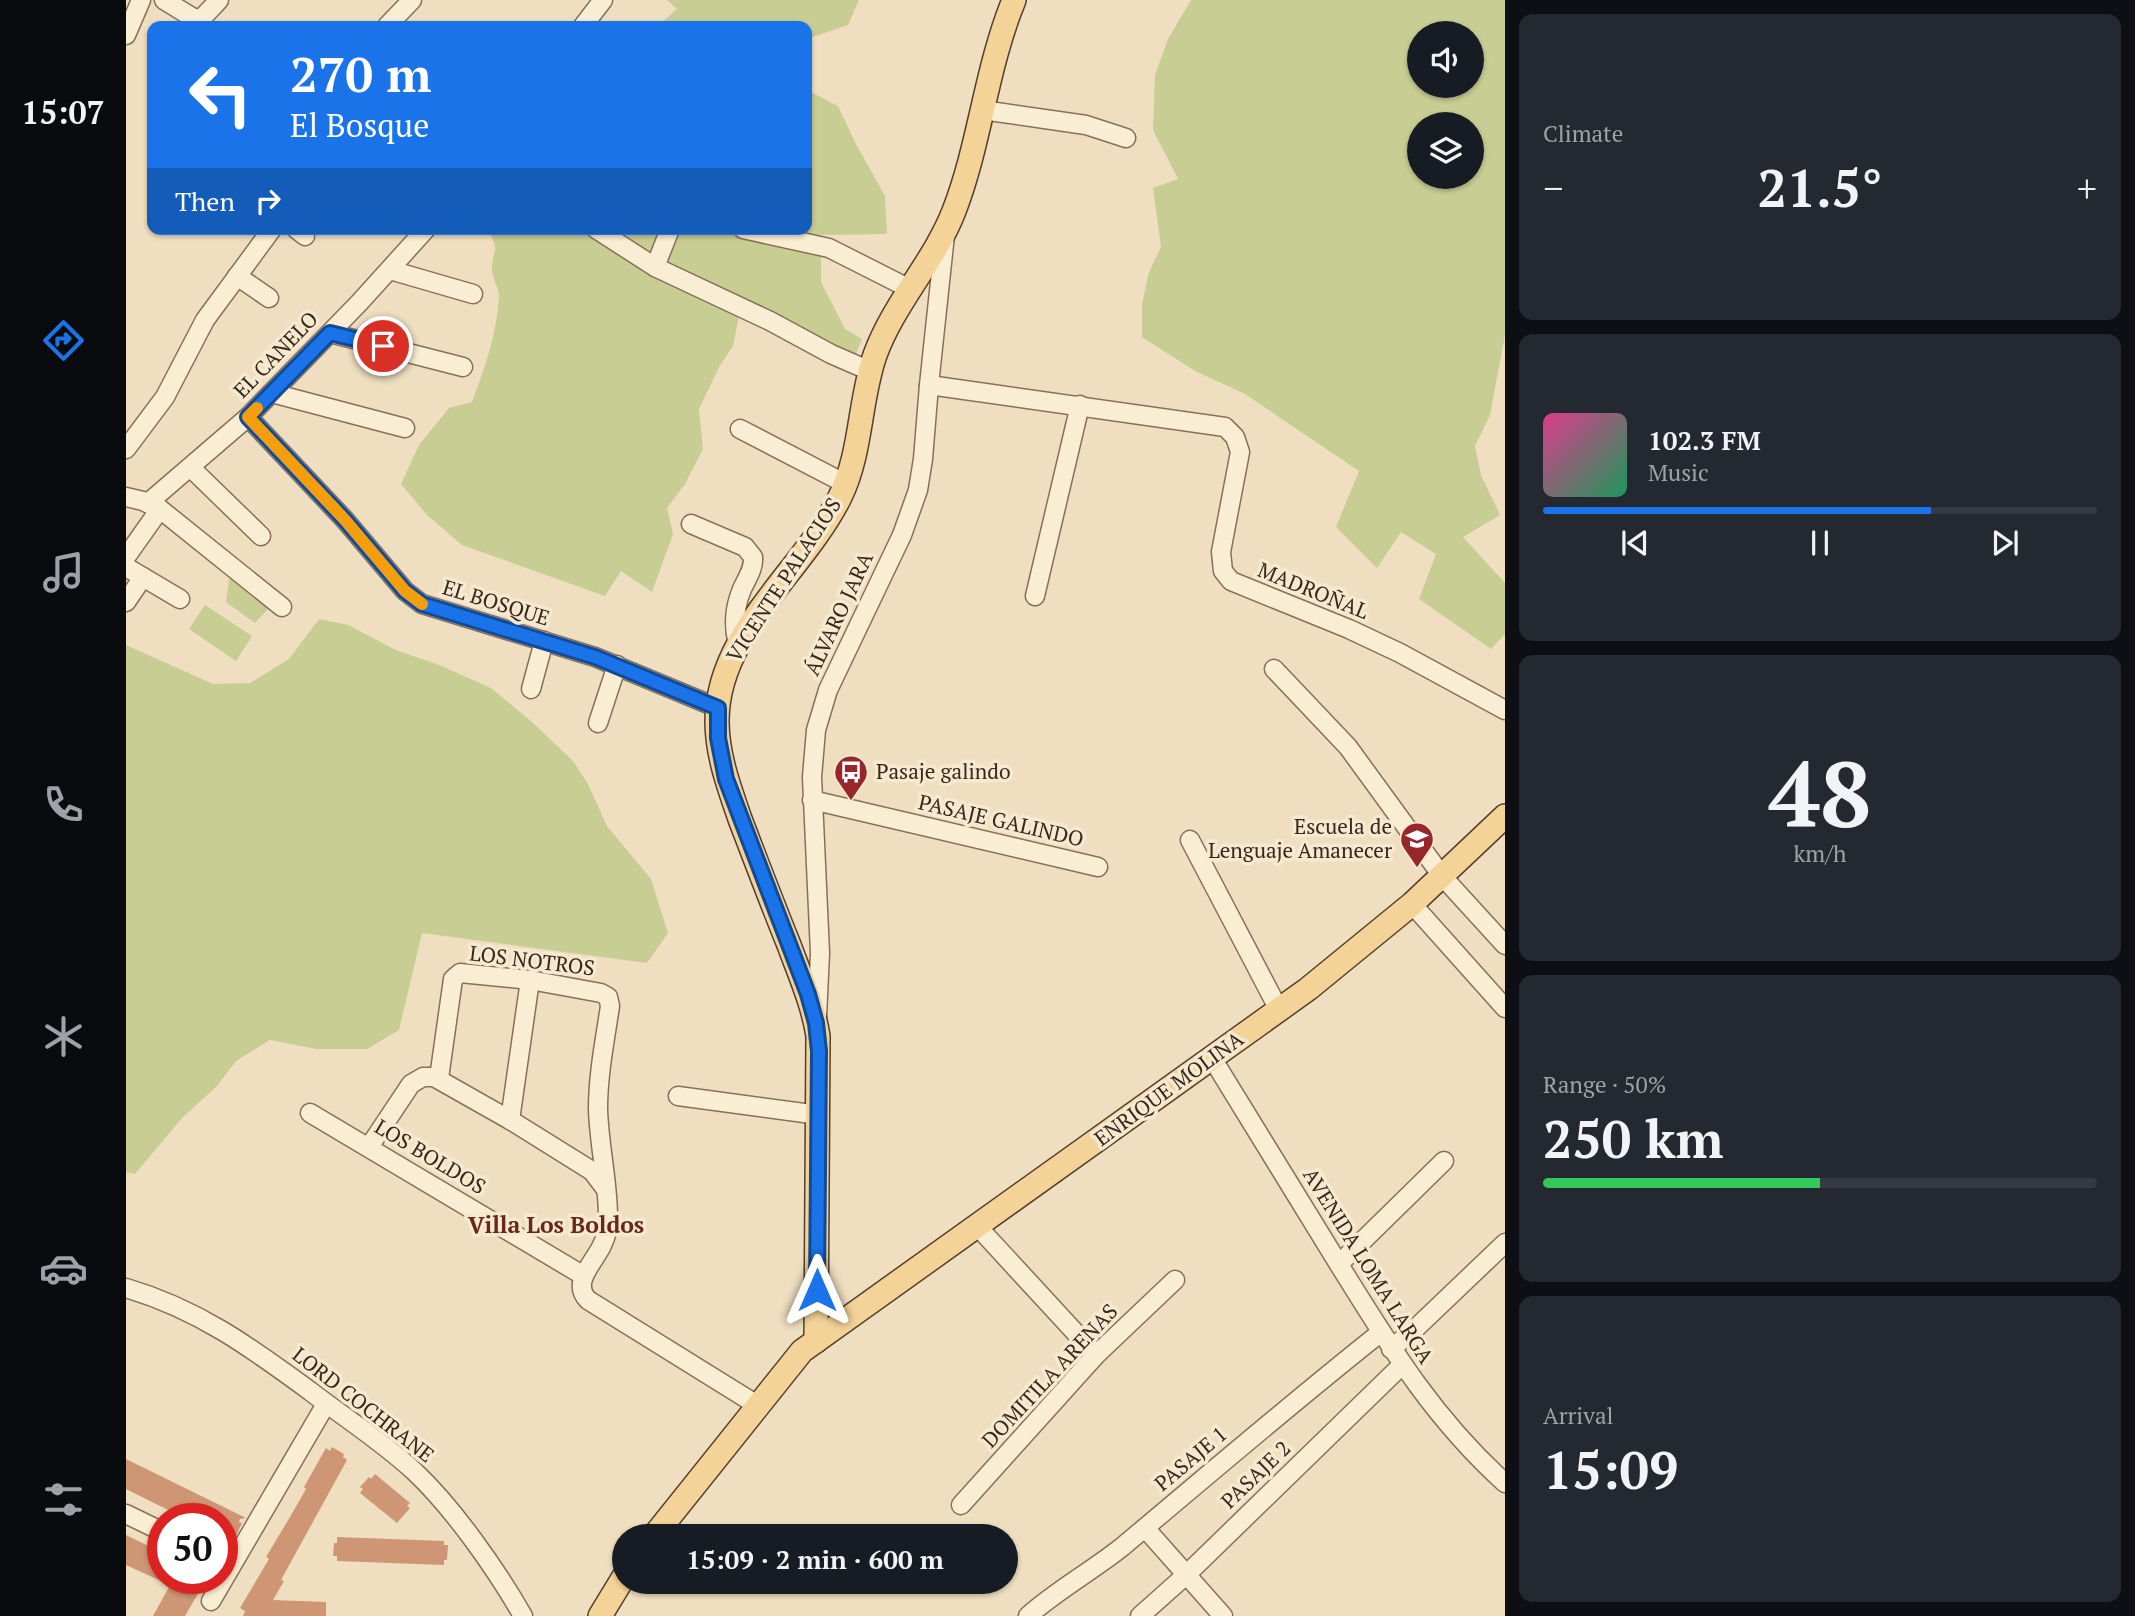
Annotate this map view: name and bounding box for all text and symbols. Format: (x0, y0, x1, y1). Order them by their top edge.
map controls (1407, 21, 1484, 189)
button: sound (1407, 21, 1484, 98)
text: 270 m (290, 41, 432, 106)
icon: left (175, 49, 266, 140)
text: 15:07 (21, 91, 105, 133)
text: El Bosque (290, 104, 429, 146)
button: layers (1407, 112, 1484, 189)
text: Climate (1543, 118, 1623, 149)
text: 21.5° (1757, 153, 1883, 222)
text: − (1543, 163, 1563, 213)
text: + (2077, 163, 2097, 213)
icon: right (249, 182, 287, 220)
text: Then (175, 184, 235, 218)
street label: EL CANELO (227, 305, 324, 404)
icon: directions (39, 316, 88, 365)
pin (353, 316, 413, 376)
icon: arrive (364, 327, 402, 365)
text: 102.3 FM (1648, 423, 1761, 457)
text: Music (1648, 457, 1709, 488)
street label: VICENTE PALACIOS (719, 492, 847, 667)
icon: previous (1616, 524, 1654, 562)
icon: pause (1801, 524, 1839, 562)
icon: next (1986, 524, 2024, 562)
street label: ÁLVARO JARA (797, 547, 879, 680)
icon: music (39, 548, 88, 597)
street label: MADROÑAL (1254, 555, 1373, 625)
street label: EL BOSQUE (439, 573, 553, 632)
text: 48 (1769, 732, 1871, 853)
bus stop icon: Pasaje galindo (832, 753, 870, 802)
place label: Pasaje galindo (876, 757, 1011, 785)
icon: phone (39, 780, 88, 829)
street label: PASAJE GALINDO (916, 787, 1087, 853)
place label: Escuela de Lenguaje Amanecer (1208, 812, 1392, 864)
school or university icon: Escuela de Lenguaje Amanecer (1398, 820, 1436, 869)
text: km/h (1793, 838, 1847, 869)
street label: LOS NOTROS (468, 938, 596, 982)
icon: climate (39, 1012, 88, 1061)
street label: ENRIQUE MOLINA (1088, 1024, 1249, 1152)
text: Range · 50% (1543, 1069, 1666, 1100)
text: 250 km (1543, 1104, 1724, 1173)
street label: LOS BOLDOS (370, 1112, 491, 1200)
street label: AVENIDA LOMA LARGA (1297, 1162, 1441, 1369)
district label: Villa Los Boldos (468, 1209, 644, 1240)
icon: car (39, 1244, 88, 1293)
position arrow (780, 1253, 854, 1327)
street label: DOMITILA ARENAS (975, 1297, 1123, 1453)
street label: LORD COCHRANE (287, 1340, 440, 1468)
text: Arrival (1543, 1400, 1614, 1431)
street label: PASAJE 1 (1148, 1420, 1233, 1497)
street label: PASAJE 2 (1214, 1434, 1296, 1514)
text: 15:09 (1543, 1435, 1678, 1504)
icon: filters (39, 1475, 88, 1524)
speed limit sign: 50 (147, 1503, 238, 1594)
text: 15:09 · 2 min · 600 m (686, 1542, 944, 1576)

